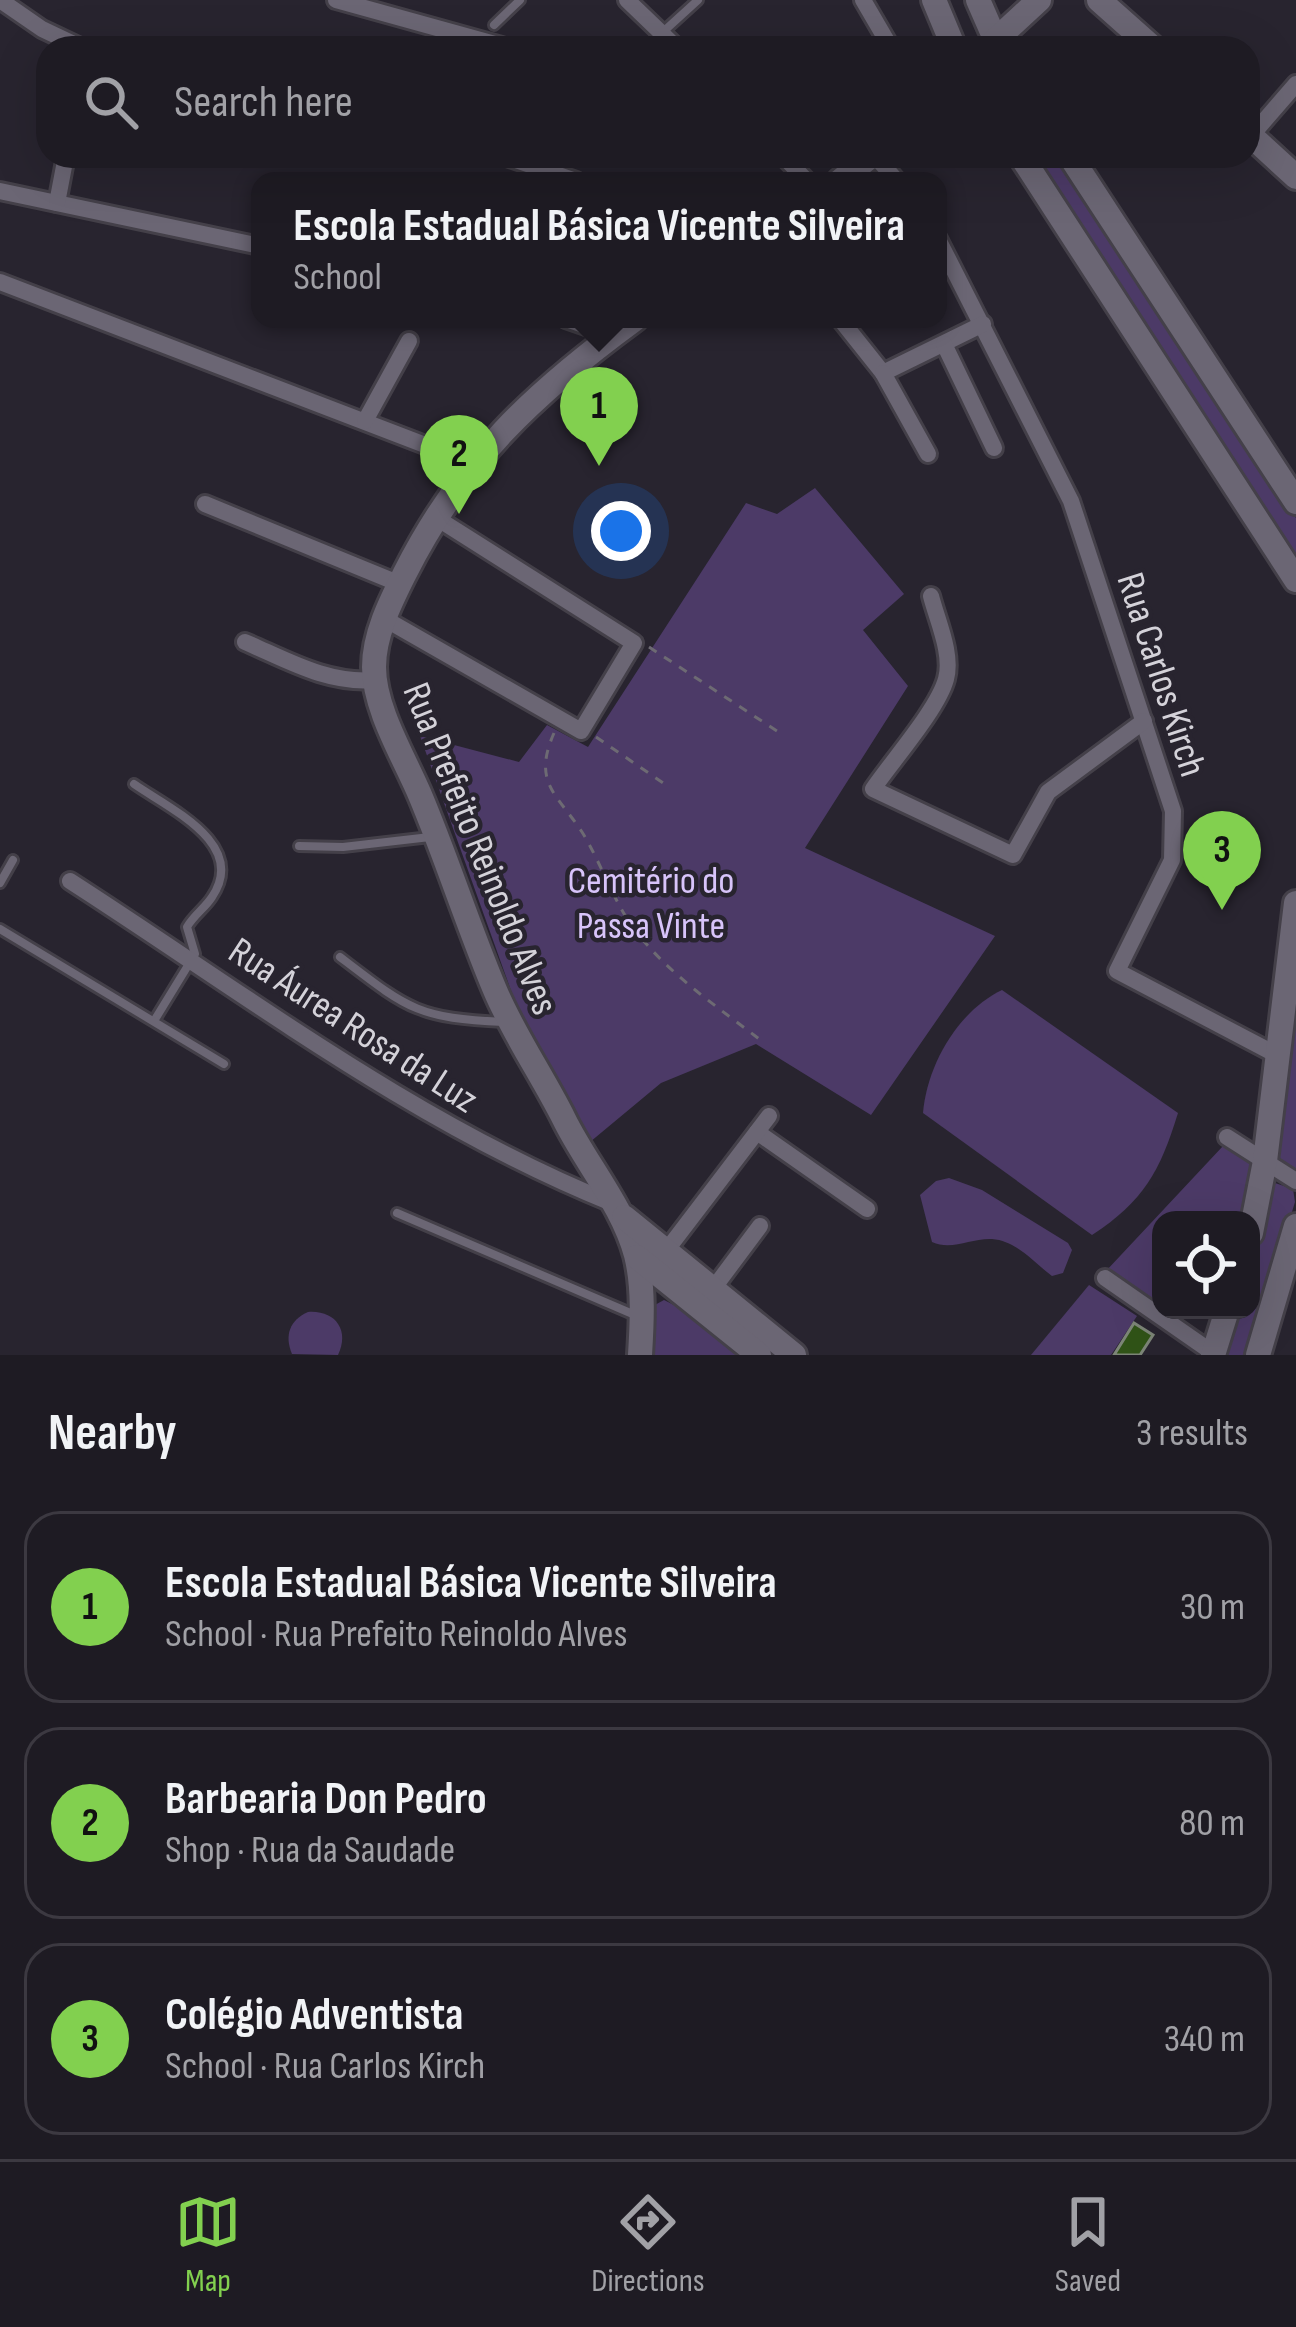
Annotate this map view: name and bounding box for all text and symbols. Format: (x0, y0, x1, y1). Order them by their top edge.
search box (36, 36, 1260, 168)
icon: search (78, 69, 144, 135)
text: Search here (174, 75, 353, 130)
popup (251, 172, 947, 328)
text: Escola Estadual Básica Vicente Silveira (293, 199, 905, 254)
text: School (293, 254, 382, 301)
pin: 1 (560, 367, 638, 466)
pin: 2 (420, 415, 498, 514)
your location (591, 501, 651, 561)
street label: Rua Carlos Kirch (1106, 567, 1216, 783)
street label: Rua Prefeito Reinoldo Alves (392, 676, 568, 1022)
pin: 3 (1183, 811, 1261, 910)
park label: Cemitério do Passa Vinte (567, 858, 735, 950)
street label: Rua Áurea Rosa da Luz (219, 928, 486, 1124)
map controls (1152, 1211, 1260, 1319)
button: locate (1152, 1211, 1260, 1319)
text: Nearby (48, 1403, 177, 1464)
text: 3 results (1136, 1410, 1248, 1457)
text: Escola Estadual Básica Vicente Silveira (165, 1556, 777, 1611)
text: 1 (82, 1584, 98, 1631)
text: 30 m (1180, 1584, 1245, 1631)
text: School · Rua Prefeito Reinoldo Alves (165, 1611, 628, 1658)
text: Barbearia Don Pedro (165, 1772, 487, 1827)
text: 2 (81, 1800, 99, 1847)
text: 80 m (1179, 1800, 1245, 1847)
text: Shop · Rua da Saudade (165, 1827, 455, 1874)
text: Colégio Adventista (165, 1988, 464, 2043)
text: 3 (81, 2016, 99, 2063)
text: 340 m (1164, 2016, 1245, 2063)
text: School · Rua Carlos Kirch (165, 2043, 485, 2090)
tab: Map (175, 2189, 241, 2301)
tab: Directions (591, 2189, 705, 2301)
tab: Saved (1055, 2189, 1121, 2301)

